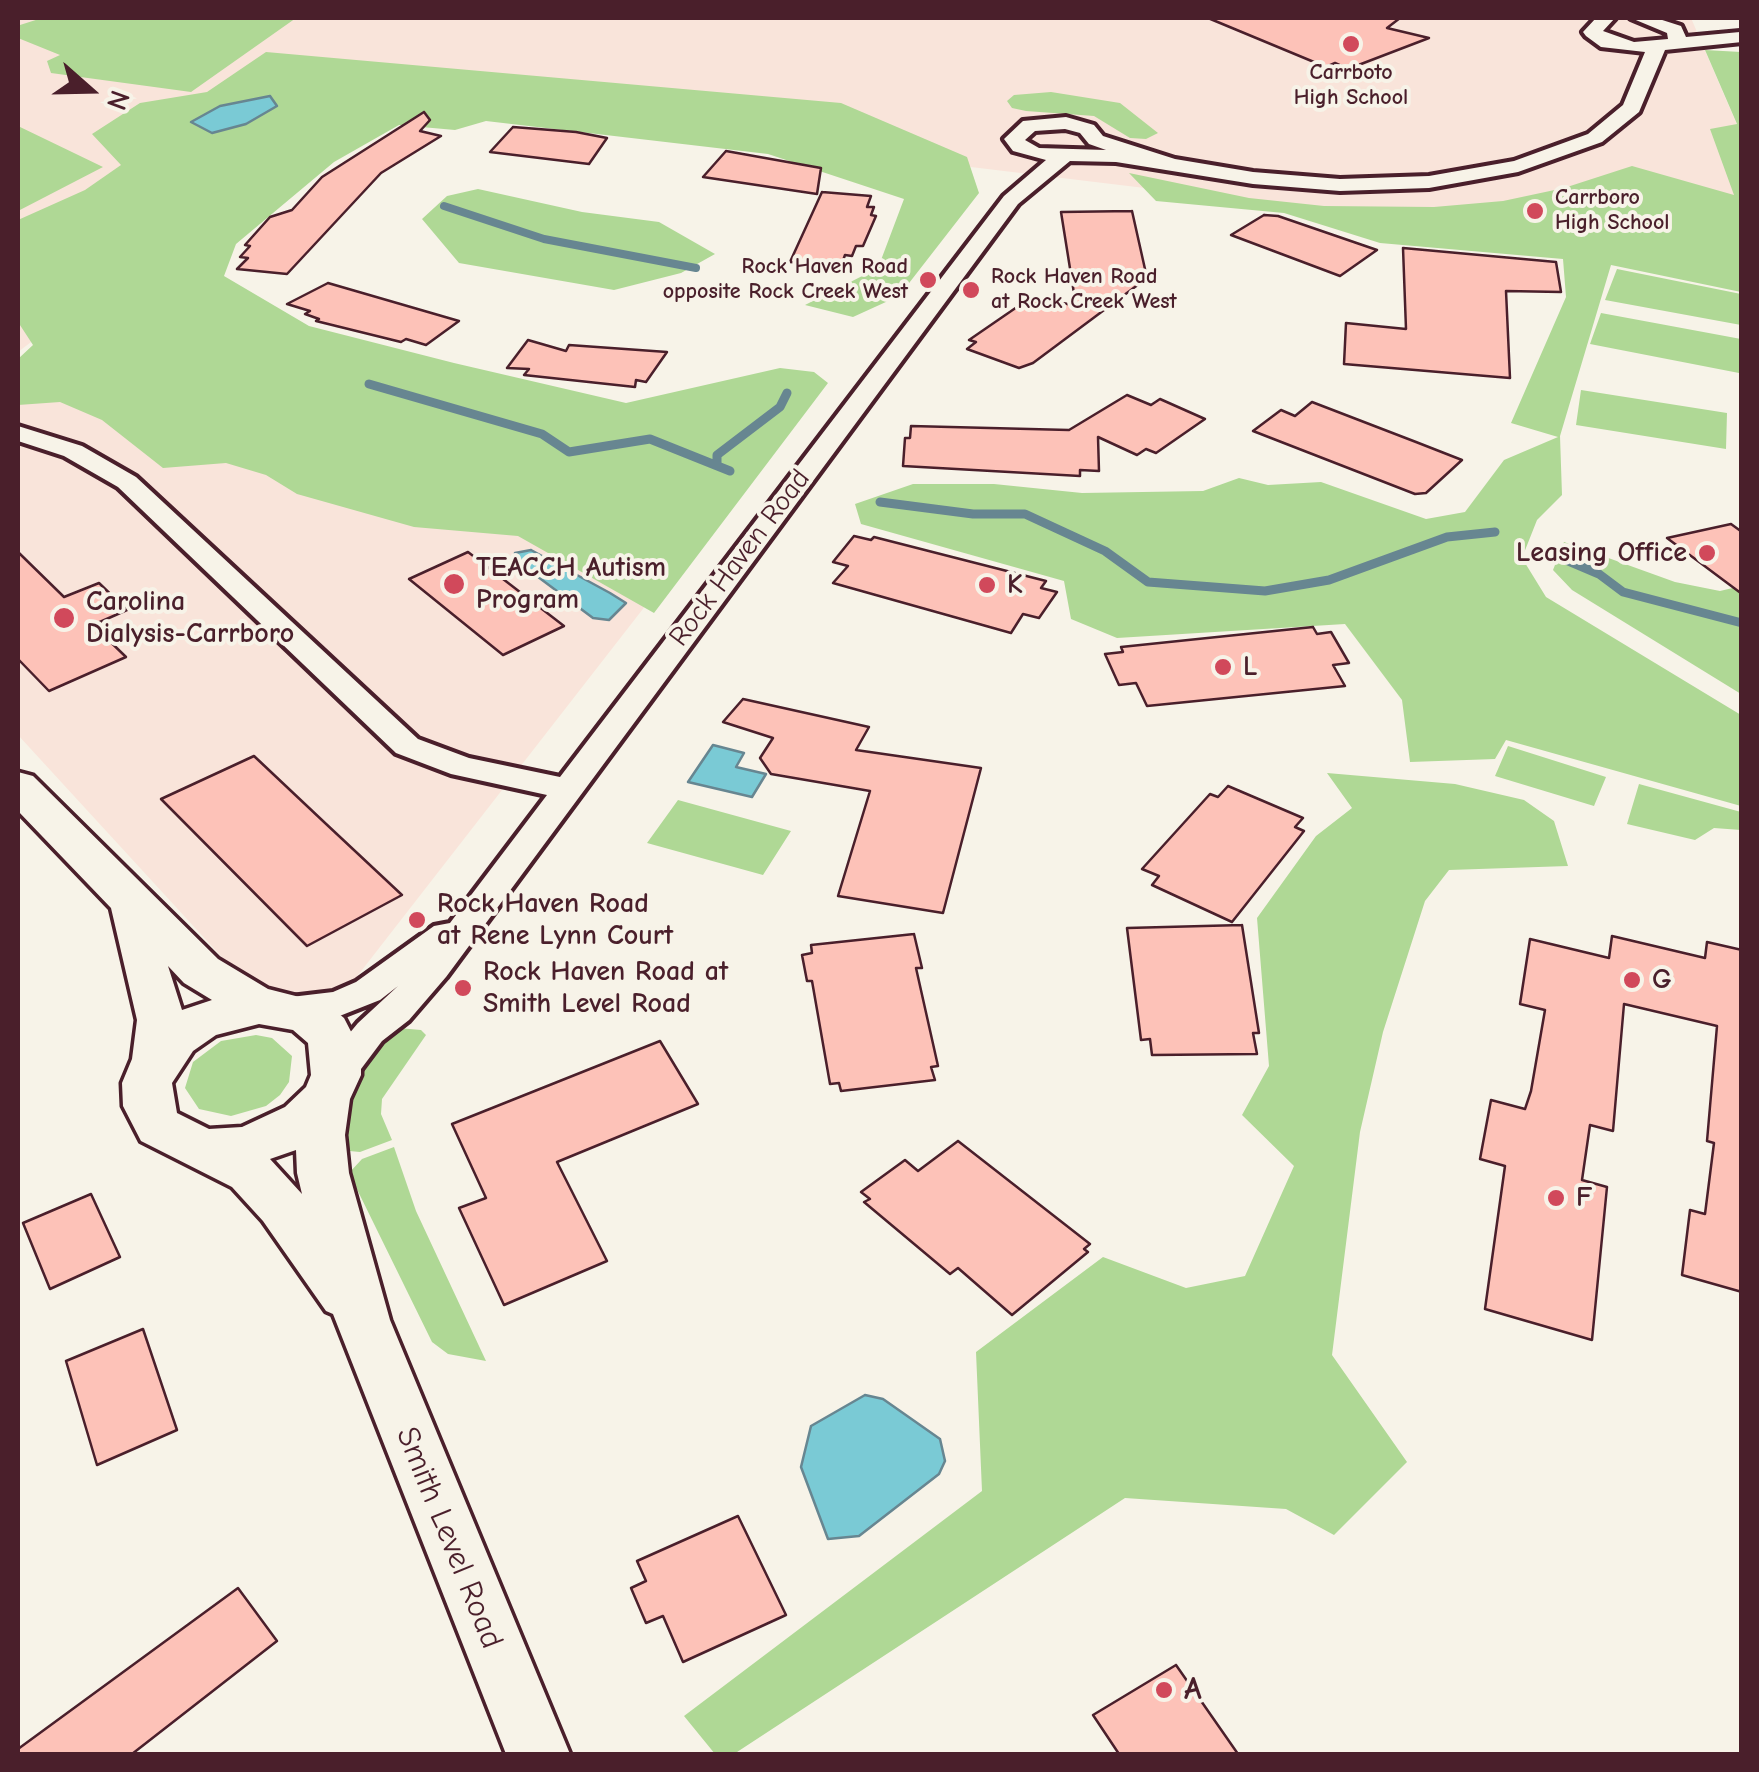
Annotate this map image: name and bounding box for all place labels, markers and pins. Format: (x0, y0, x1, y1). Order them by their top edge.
marker: Carrboto High School (1340, 33, 1362, 55)
place label: Carrboto High School (1294, 60, 1408, 111)
place label: Carrboro High School (1555, 185, 1669, 236)
marker: Carrboro High School (1524, 200, 1546, 222)
place label: Rock Haven Road opposite Rock Creek West (663, 254, 908, 306)
place label: Rock Haven Road at Rock Creek West (991, 264, 1177, 316)
marker: Rock Haven Road opposite Rock Creek West (917, 269, 939, 291)
marker: Rock Haven Road at Rock Creek West (960, 279, 982, 301)
place label: Leasing Office (1516, 536, 1687, 570)
marker: Leasing Office (1696, 542, 1718, 564)
place label: TEACCH Autism Program (476, 551, 666, 617)
place label: K (1007, 568, 1023, 602)
marker: TEACCH Autism Program (441, 571, 467, 597)
marker: K (976, 574, 998, 596)
place label: Carolina Dialysis-Carrboro (86, 585, 294, 651)
marker: Carolina Dialysis-Carrboro (51, 605, 77, 631)
place label: L (1243, 650, 1257, 684)
marker: L (1212, 656, 1234, 678)
place label: Rock Haven Road at Rene Lynn Court (437, 887, 673, 953)
marker: Rock Haven Road at Rene Lynn Court (406, 909, 428, 931)
place label: Rock Haven Road at Smith Level Road (483, 955, 728, 1021)
place label: G (1652, 963, 1672, 997)
marker: G (1621, 969, 1643, 991)
marker: Rock Haven Road at Smith Level Road (452, 977, 474, 999)
place label: F (1576, 1181, 1592, 1215)
marker: F (1545, 1187, 1567, 1209)
place label: A (1184, 1671, 1202, 1709)
marker: A (1153, 1679, 1175, 1701)

